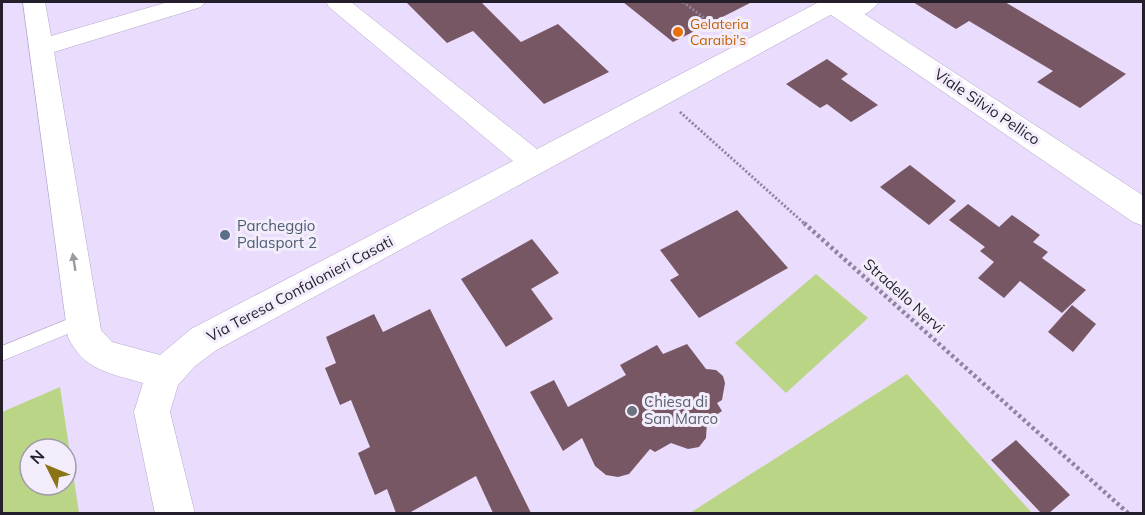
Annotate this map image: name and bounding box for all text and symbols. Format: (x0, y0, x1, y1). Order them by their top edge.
place label: Gelateria Caraibi's (690, 15, 749, 49)
marker: Gelateria Caraibi's (671, 25, 685, 39)
street label: Viale Silvio Pellico (931, 64, 1044, 149)
place label: Parcheggio Palasport 2 (237, 216, 317, 252)
marker: Parcheggio Palasport 2 (218, 228, 232, 242)
street label: Via Teresa Confalonieri Casati (204, 231, 396, 346)
one-way arrow (69, 253, 78, 272)
street label: Stradello Nervi (860, 254, 949, 337)
place label: Chiesa di San Marco (644, 392, 718, 428)
marker: Chiesa di San Marco (625, 404, 639, 418)
north arrow (18, 437, 78, 497)
text: N (26, 446, 48, 468)

